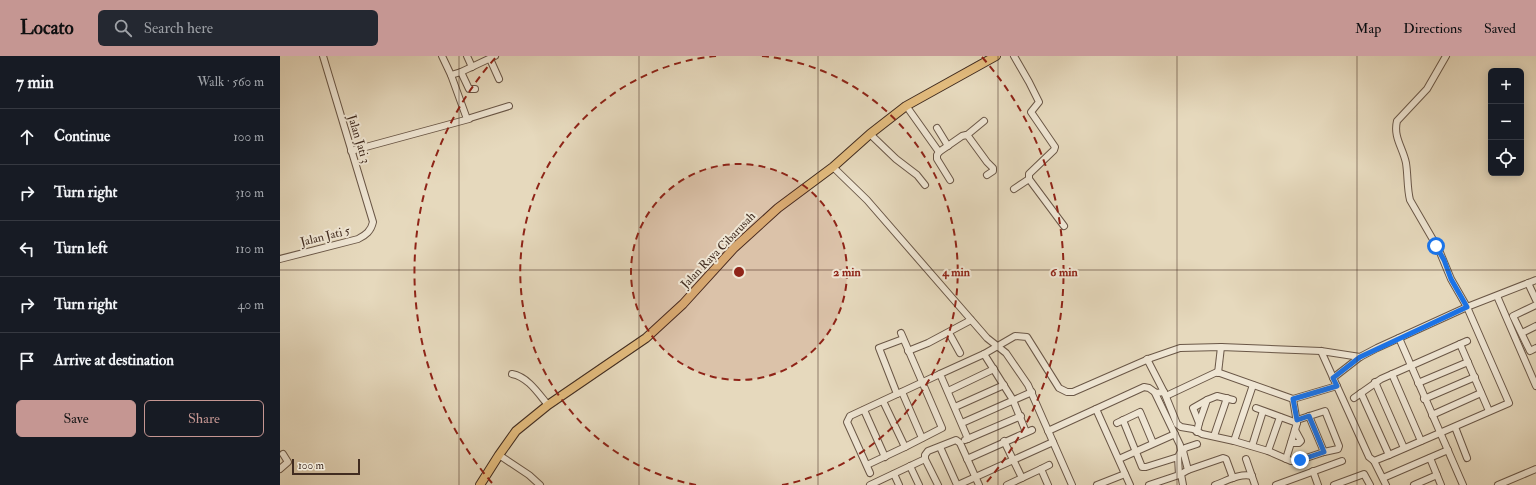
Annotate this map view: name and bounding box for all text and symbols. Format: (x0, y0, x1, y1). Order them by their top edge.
search box (98, 10, 378, 46)
text: Locato (20, 16, 74, 40)
icon: search (112, 17, 134, 39)
text: Search here (144, 19, 213, 38)
text: Map (1355, 20, 1381, 37)
text: Directions (1403, 20, 1462, 37)
text: Saved (1484, 20, 1516, 37)
map controls (1488, 68, 1524, 176)
button: + (1488, 68, 1524, 104)
text: 7 min (16, 72, 54, 93)
text: Walk · 560 m (197, 74, 264, 90)
button: − (1488, 104, 1524, 140)
street label: Jalan Jati 3 (344, 112, 373, 165)
icon: ahead (16, 126, 38, 148)
text: Continue (54, 127, 110, 146)
text: 100 m (233, 129, 264, 145)
button: locate (1488, 140, 1524, 176)
icon: right (16, 182, 38, 204)
text: Turn right (54, 183, 117, 202)
text: 310 m (235, 185, 264, 201)
street label: Jalan Raya Cibarusah (677, 208, 759, 293)
street label: Jalan Jati 5 (298, 223, 352, 250)
route start (1427, 237, 1445, 255)
icon: left (16, 238, 38, 260)
text: Turn left (54, 239, 108, 258)
text: 110 m (235, 241, 264, 257)
centre of rings (732, 265, 746, 279)
text: 2 min (833, 265, 861, 280)
text: 4 min (941, 265, 971, 280)
text: 6 min (1050, 265, 1078, 280)
icon: right (16, 294, 38, 316)
text: Turn right (54, 295, 117, 314)
text: 40 m (238, 297, 264, 313)
icon: arrive (16, 350, 38, 372)
text: Arrive at destination (54, 351, 174, 370)
button: Save (16, 400, 136, 437)
button: Share (144, 400, 264, 437)
route end (1291, 451, 1309, 469)
scale bar (292, 457, 360, 476)
text: 100 m (298, 459, 324, 472)

